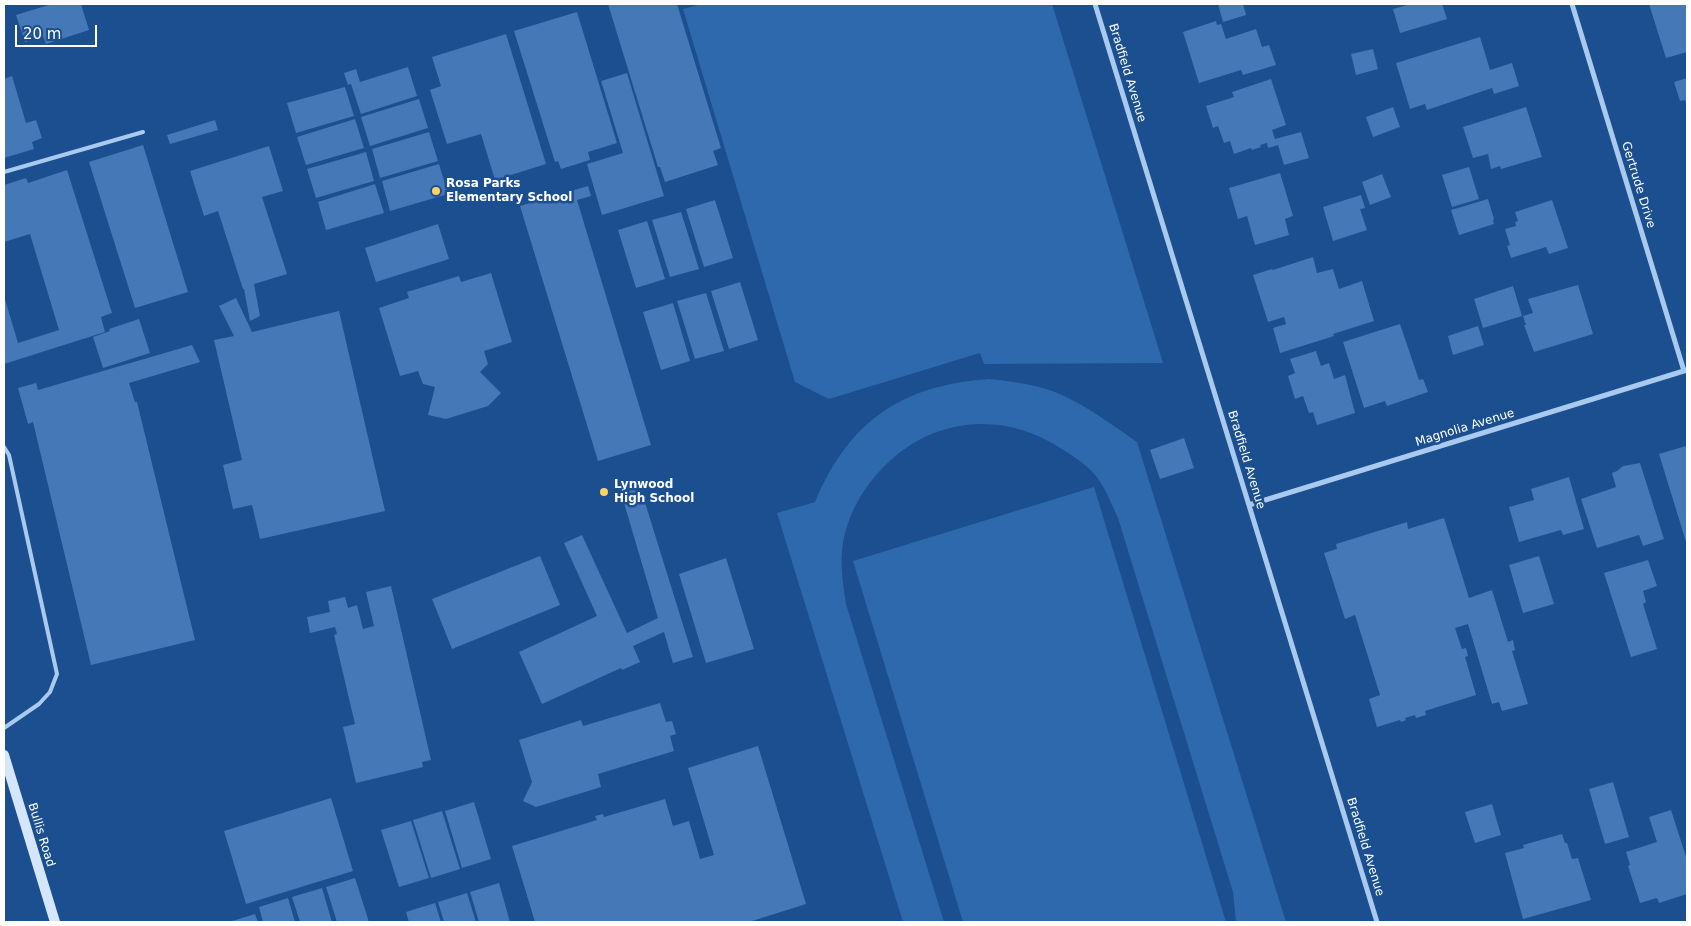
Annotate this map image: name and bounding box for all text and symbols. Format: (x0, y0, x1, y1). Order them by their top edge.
scale bar (18, 15, 100, 47)
street label: Bradfield Avenue (1105, 22, 1149, 124)
text: 20 m (23, 25, 61, 43)
street label: Gertrude Drive (1618, 140, 1658, 230)
place label: Rosa Parks Elementary School (446, 177, 572, 205)
marker: Rosa Parks Elementary School (430, 185, 442, 197)
street label: Magnolia Avenue (1414, 406, 1516, 450)
street label: Bradfield Avenue (1224, 409, 1268, 511)
place label: Lynwood High School (614, 478, 694, 506)
marker: Lynwood High School (598, 486, 610, 498)
street label: Bradfield Avenue (1343, 796, 1387, 898)
street label: Bullis Road (24, 801, 58, 869)

